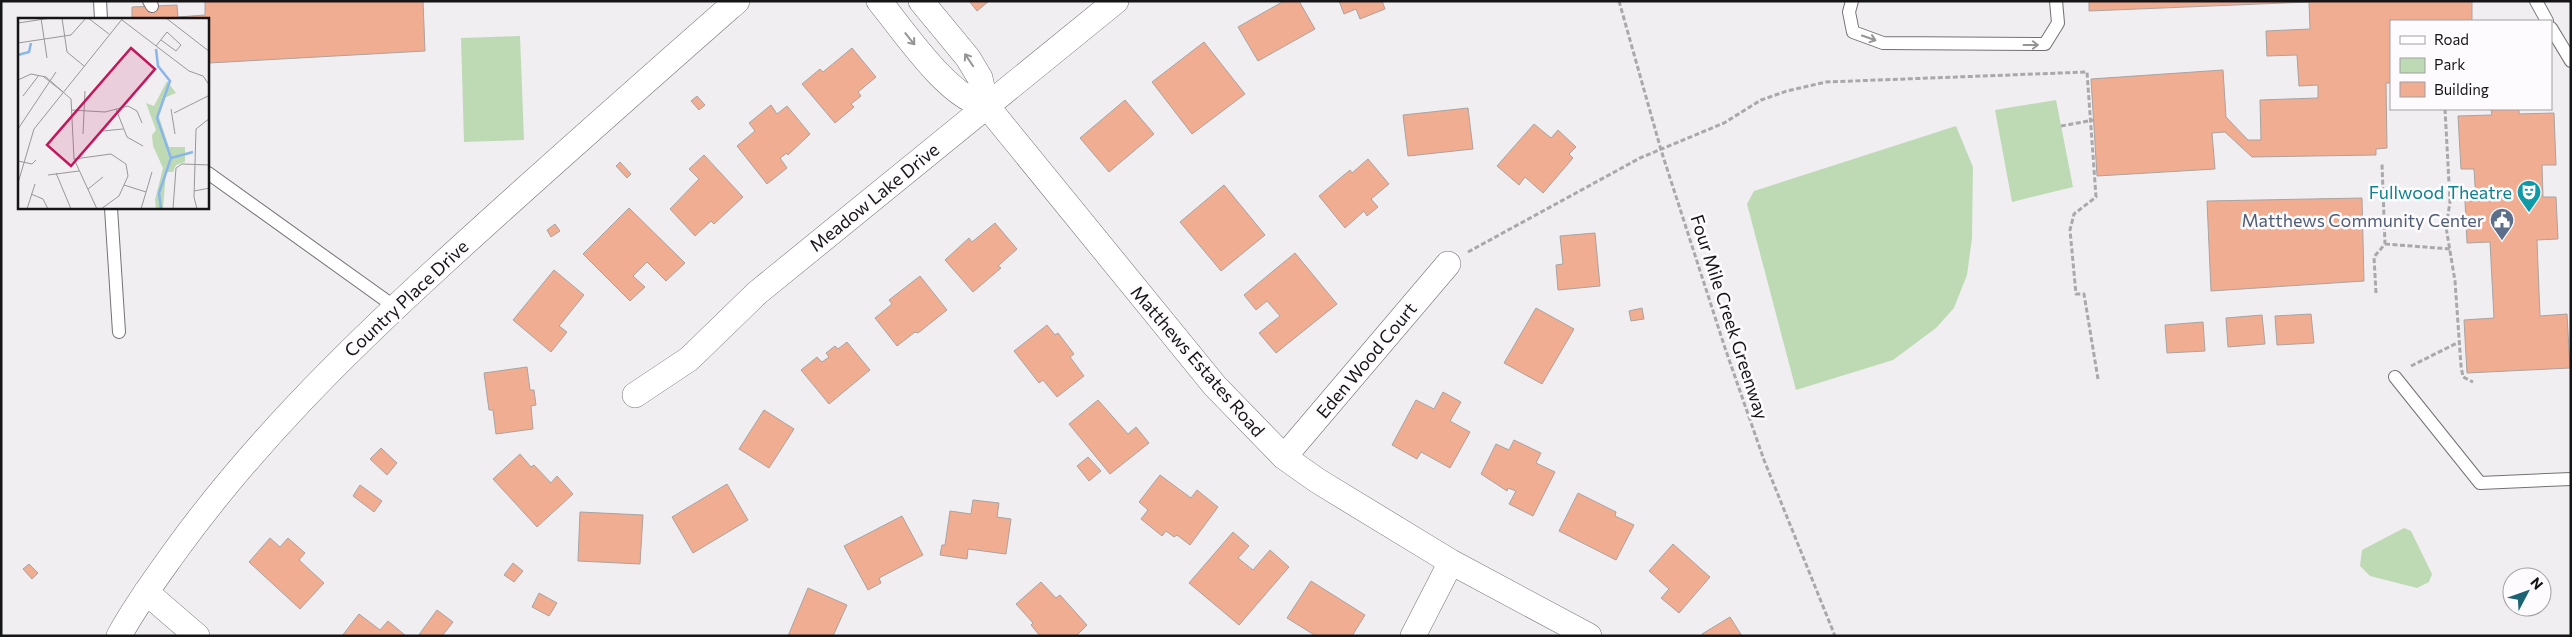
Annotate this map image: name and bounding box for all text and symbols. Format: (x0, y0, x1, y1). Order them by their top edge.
inset map (18, 18, 209, 209)
legend (2390, 20, 2552, 110)
text: Road (2434, 30, 2469, 48)
one-way arrow (905, 32, 916, 45)
one-way arrow (1861, 34, 1876, 43)
one-way arrow (2022, 40, 2038, 49)
one-way arrow (964, 54, 974, 68)
text: Park (2434, 55, 2465, 73)
text: Building (2434, 80, 2489, 98)
street label: Meadow Lake Drive (805, 138, 943, 256)
theatre icon: Fullwood Theatre (2516, 179, 2542, 213)
place label: Fullwood Theatre (2369, 181, 2512, 203)
public building icon: Matthews Community Center (2489, 207, 2515, 241)
place label: Matthews Community Center (2241, 209, 2484, 231)
street label: Four Mile Creek Greenway (1686, 212, 1774, 422)
street label: Country Place Drive (339, 235, 473, 361)
street label: Matthews Estates Road (1126, 281, 1270, 441)
street label: Eden Wood Court (1311, 298, 1421, 422)
north arrow (2502, 567, 2552, 617)
text: N (2527, 574, 2547, 593)

